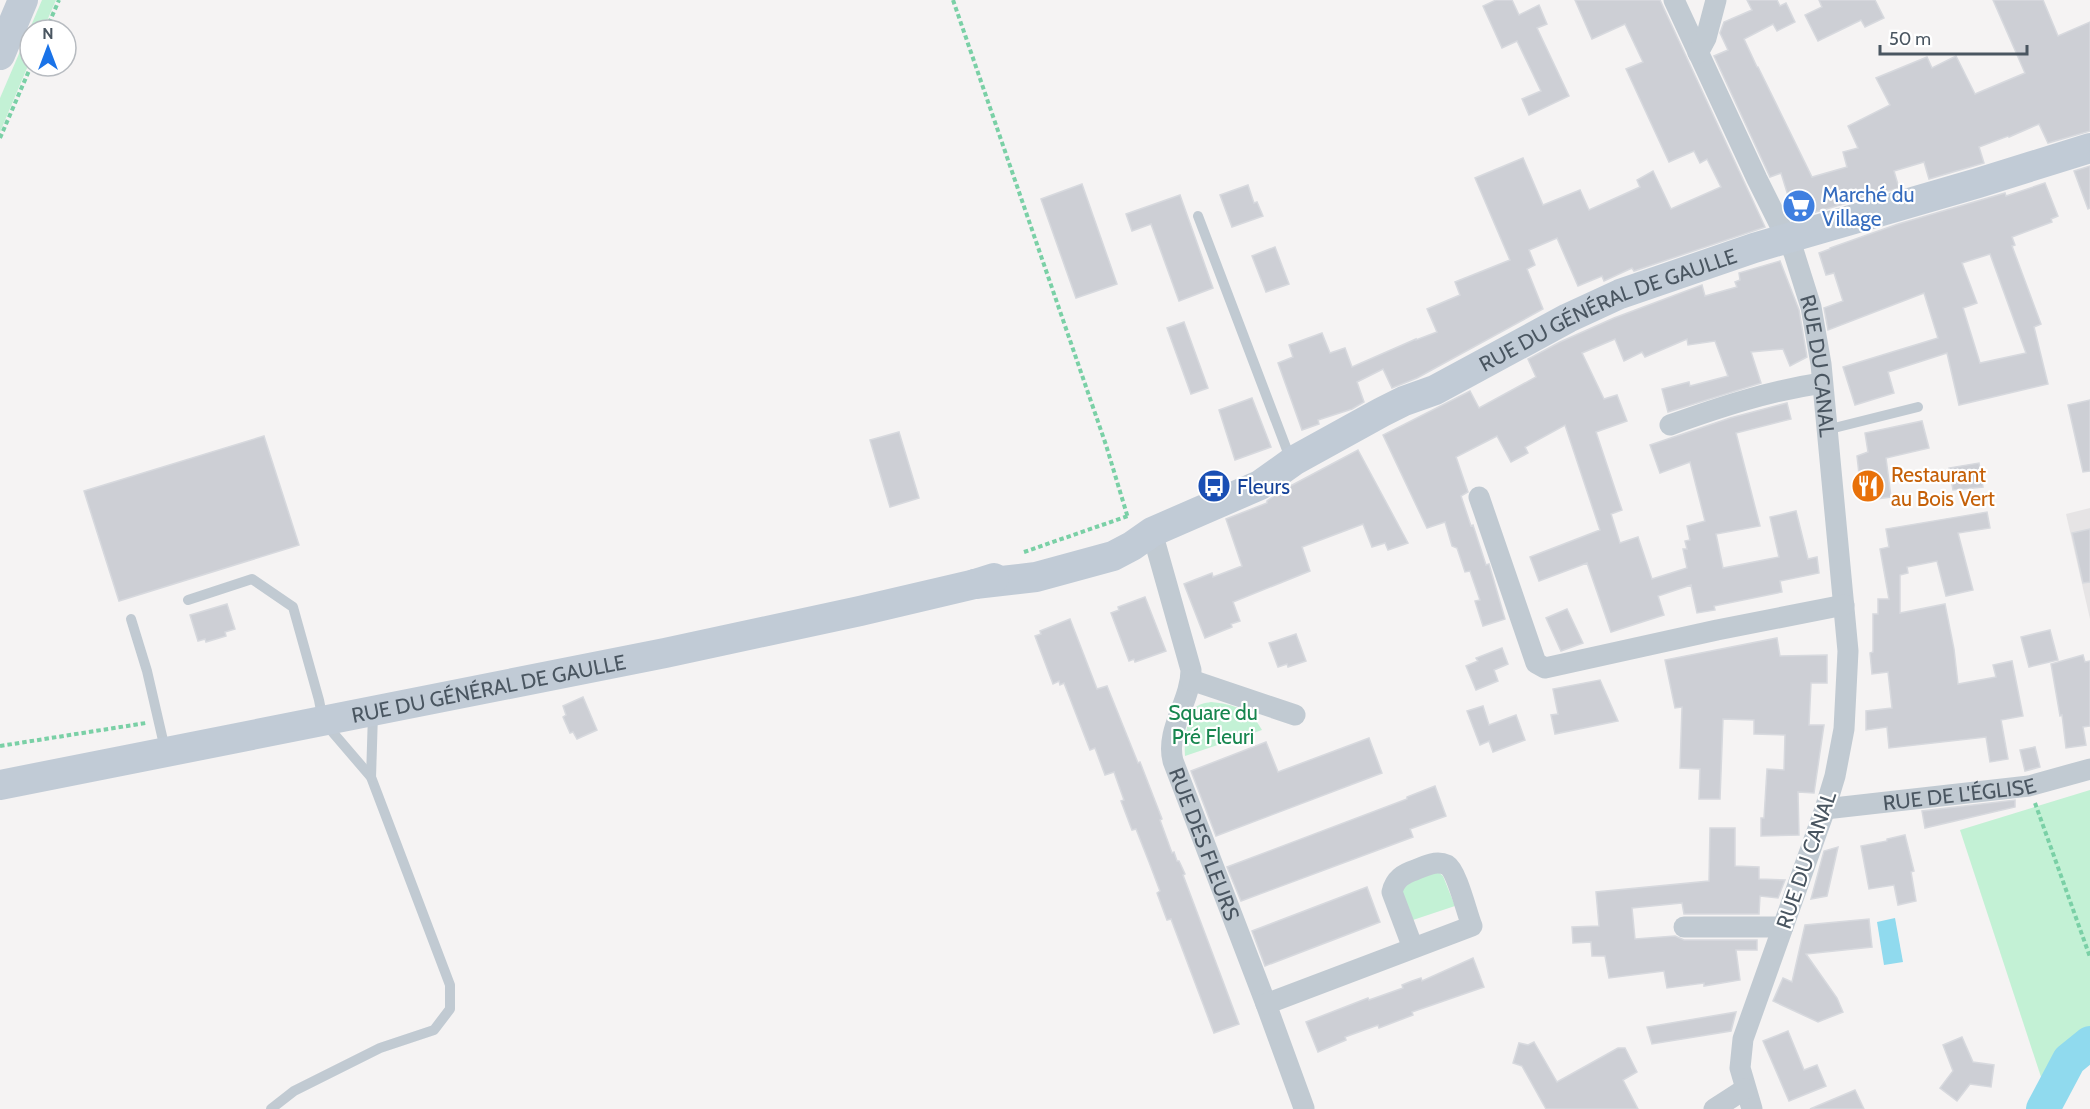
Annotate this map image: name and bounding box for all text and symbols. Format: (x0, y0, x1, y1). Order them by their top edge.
north arrow (18, 18, 78, 78)
scale bar (1880, 18, 2027, 56)
text: N (42, 24, 54, 43)
text: 50 m (1889, 28, 1931, 50)
place label: Marché du Village (1822, 182, 1914, 231)
supermarket icon: Marché du Village (1781, 188, 1817, 224)
street label: RUE DU GÉNÉRAL DE GAULLE (1475, 243, 1740, 376)
street label: RUE DU CANAL (1795, 291, 1840, 439)
place label: Restaurant au Bois Vert (1891, 462, 1995, 511)
bus stop icon: Fleurs (1196, 468, 1232, 504)
restaurant icon: Restaurant au Bois Vert (1850, 468, 1886, 504)
place label: Fleurs (1237, 474, 1290, 499)
street label: RUE DU GÉNÉRAL DE GAULLE (349, 649, 628, 727)
park label: Square du Pré Fleuri (1168, 700, 1258, 749)
street label: RUE DES FLEURS (1164, 764, 1245, 924)
street label: RUE DE L'ÉGLISE (1881, 772, 2039, 815)
street label: RUE DU CANAL (1771, 788, 1841, 932)

